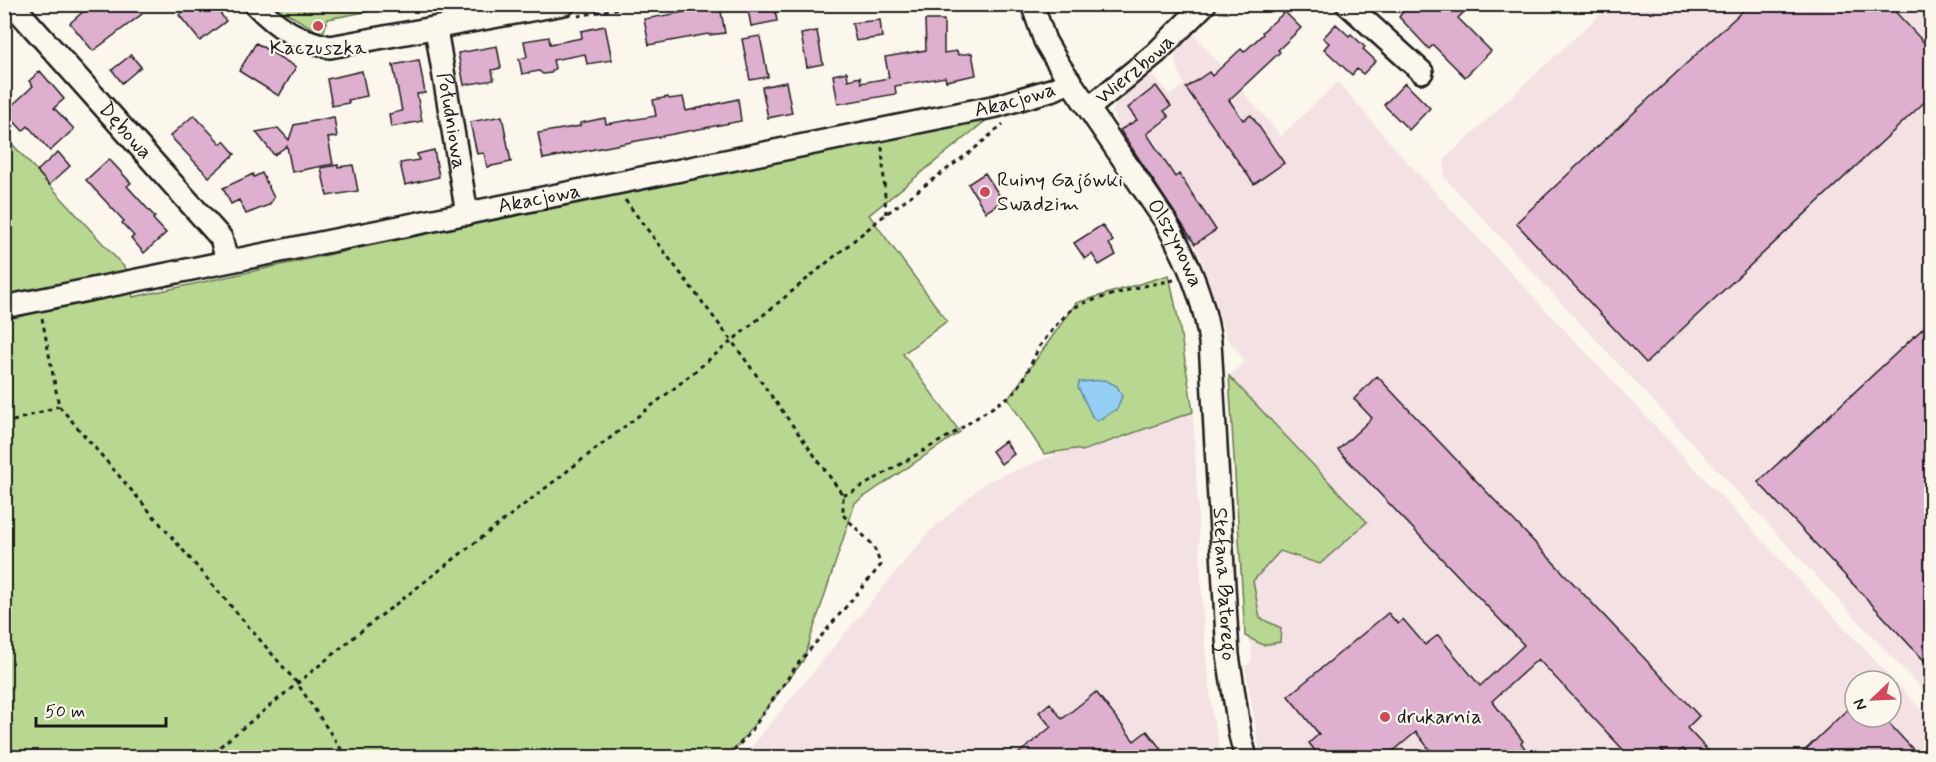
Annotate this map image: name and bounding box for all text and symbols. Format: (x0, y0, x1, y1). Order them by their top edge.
marker: Kaczuszka (311, 19, 325, 33)
street label: Wierzbowa (1090, 28, 1181, 111)
place label: Kaczuszka (269, 34, 367, 62)
street label: Południowa (430, 70, 473, 171)
street label: Akacjowa (972, 75, 1059, 124)
street label: Dębowa (92, 96, 158, 166)
place label: Ruiny Gajówki Swadzim (997, 166, 1123, 218)
street label: Akacjowa (495, 177, 583, 221)
marker: Ruiny Gajówki Swadzim (978, 185, 992, 199)
street label: Olszynowa (1140, 193, 1210, 291)
street label: Stefana Batorego (1206, 507, 1243, 663)
north arrow (1843, 669, 1903, 729)
scale bar (36, 690, 166, 728)
text: N (1849, 695, 1872, 713)
text: 50 m (45, 700, 85, 724)
place label: drukarnia (1397, 703, 1482, 731)
marker: drukarnia (1378, 710, 1392, 724)

